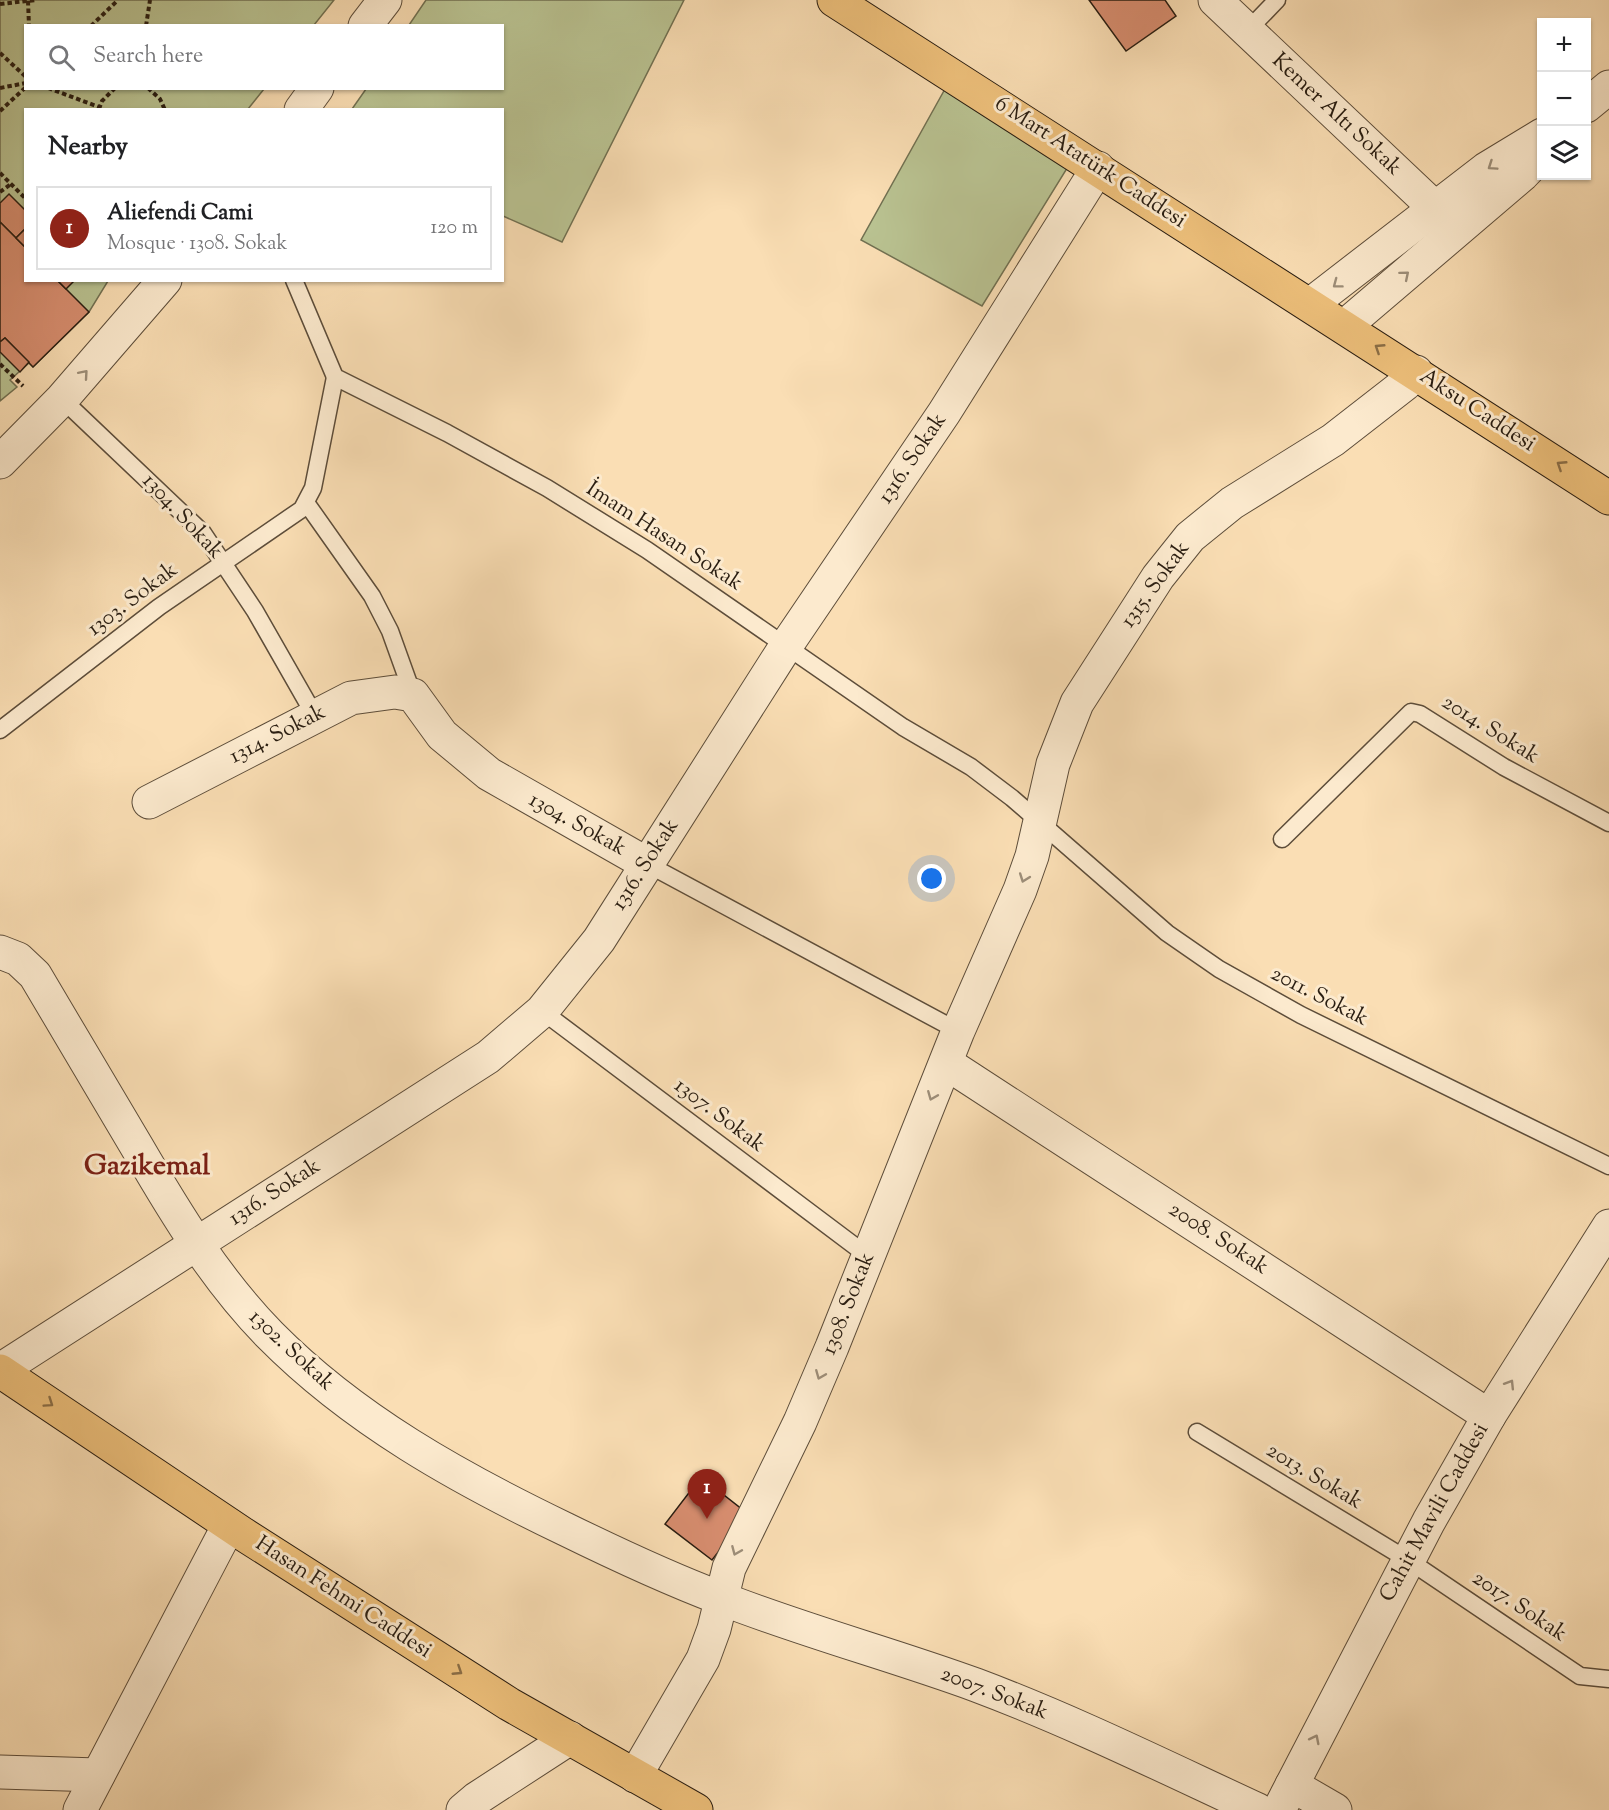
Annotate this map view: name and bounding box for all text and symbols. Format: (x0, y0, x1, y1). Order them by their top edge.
map controls (1537, 18, 1591, 180)
button: + (1537, 18, 1591, 72)
search box (24, 24, 504, 90)
icon: search (45, 41, 78, 74)
text: Search here (93, 41, 203, 73)
street label: Kemer Altı Sokak (1264, 46, 1408, 184)
button: − (1537, 72, 1591, 126)
street label: 6 Mart Atatürk Caddesi (988, 89, 1192, 237)
button: layers (1537, 126, 1591, 180)
text: Nearby (48, 129, 128, 166)
one-way arrow (1488, 159, 1499, 170)
text: Aliefendi Cami (107, 198, 253, 230)
text: 1 (66, 214, 73, 243)
text: 120 m (430, 214, 478, 243)
text: Mosque · 1308. Sokak (107, 230, 287, 259)
one-way arrow (1398, 271, 1409, 282)
one-way arrow (1333, 277, 1344, 288)
one-way arrow (1375, 344, 1386, 355)
street label: Aksu Caddesi (1413, 361, 1541, 461)
one-way arrow (76, 370, 87, 381)
street label: 1316. Sokak (871, 407, 955, 511)
one-way arrow (1557, 460, 1567, 472)
street label: 1304. Sokak (134, 467, 230, 567)
street label: İmam Hasan Sokak (579, 474, 749, 600)
street label: 1315. Sokak (1113, 535, 1199, 635)
street label: 1303. Sokak (81, 555, 185, 645)
street label: 2014. Sokak (1435, 687, 1545, 773)
street label: 1314. Sokak (224, 697, 332, 773)
street label: 1304. Sokak (522, 785, 632, 865)
street label: 1316. Sokak (604, 813, 688, 917)
your location (917, 864, 946, 893)
one-way arrow (1019, 872, 1031, 883)
street label: 2011. Sokak (1264, 959, 1374, 1035)
street label: 1307. Sokak (667, 1071, 771, 1161)
one-way arrow (927, 1090, 939, 1101)
district label: Gazikemal (84, 1147, 210, 1187)
street label: 1316. Sokak (223, 1151, 327, 1235)
street label: 2008. Sokak (1162, 1195, 1274, 1283)
street label: 1308. Sokak (814, 1248, 884, 1360)
street label: 1302. Sokak (241, 1303, 341, 1399)
one-way arrow (815, 1368, 827, 1379)
one-way arrow (1502, 1380, 1514, 1390)
one-way arrow (42, 1396, 53, 1407)
street label: Cahit Mavili Caddesi (1372, 1418, 1498, 1608)
street label: 2013. Sokak (1260, 1436, 1368, 1518)
pin: 1 (688, 1470, 726, 1519)
street label: Hasan Fehmi Caddesi (248, 1529, 438, 1667)
one-way arrow (731, 1544, 743, 1555)
street label: 2017. Sokak (1465, 1563, 1573, 1651)
street label: 2007. Sokak (936, 1659, 1052, 1729)
one-way arrow (451, 1664, 462, 1675)
one-way arrow (1308, 1734, 1320, 1745)

